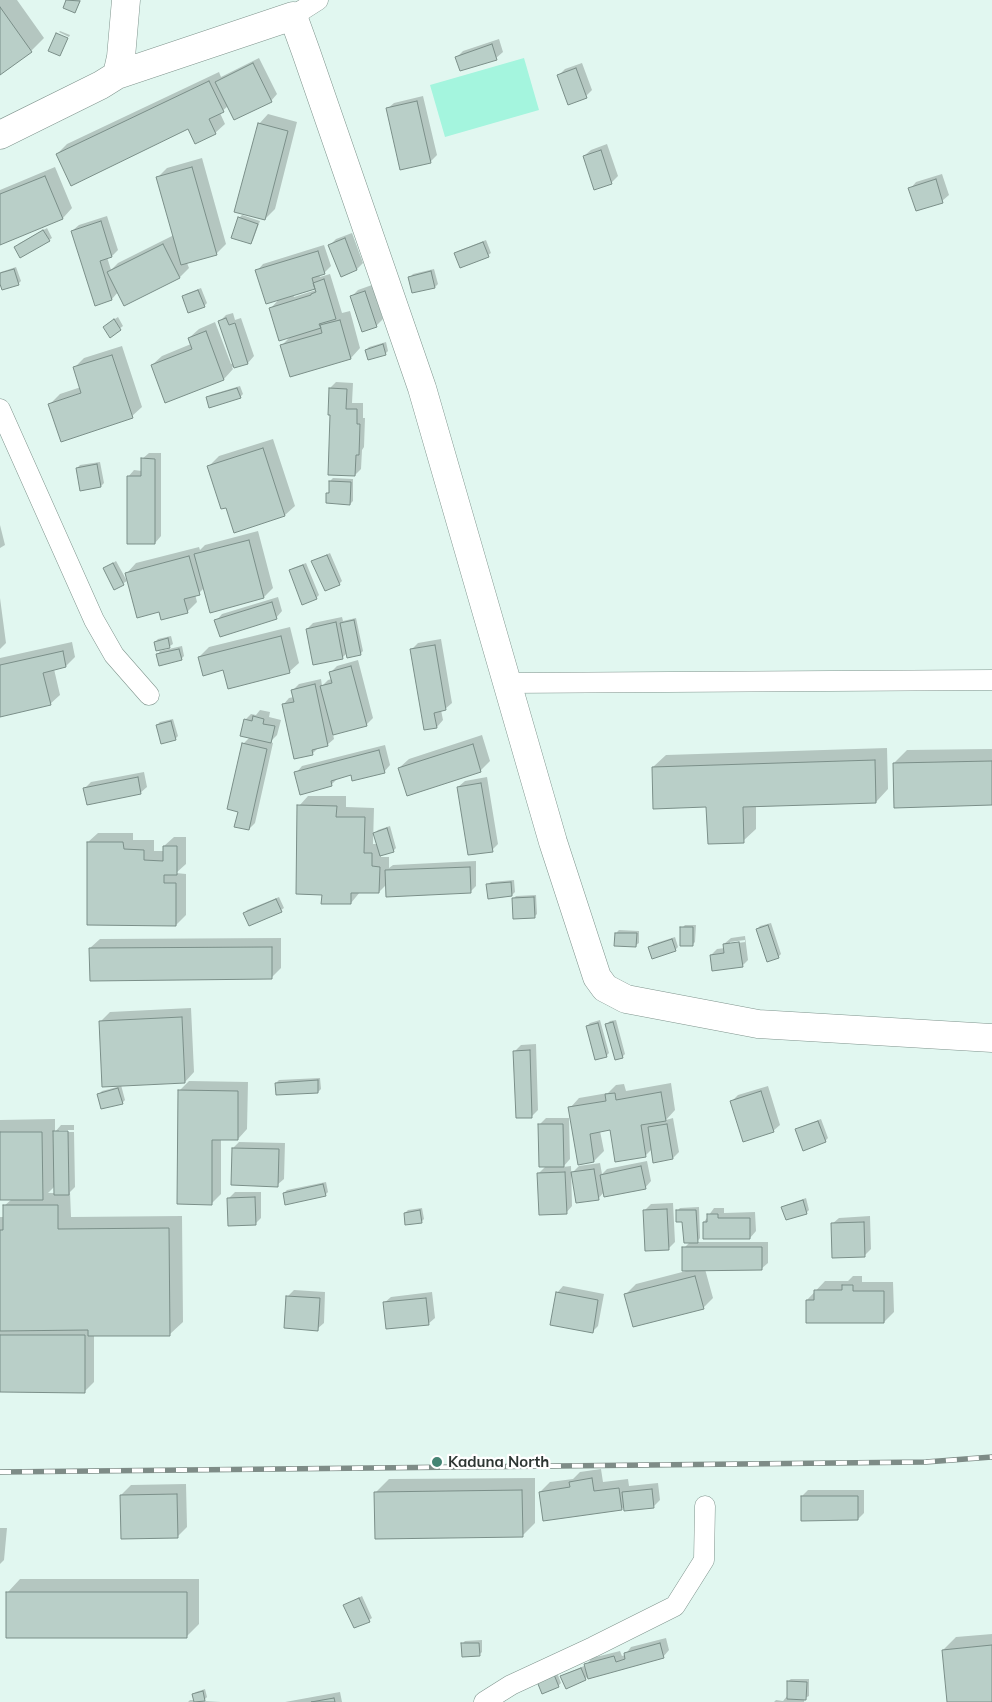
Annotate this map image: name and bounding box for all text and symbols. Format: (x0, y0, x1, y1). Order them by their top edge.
place label: Kaduna North (448, 1453, 549, 1471)
marker: Kaduna North (430, 1455, 444, 1469)

